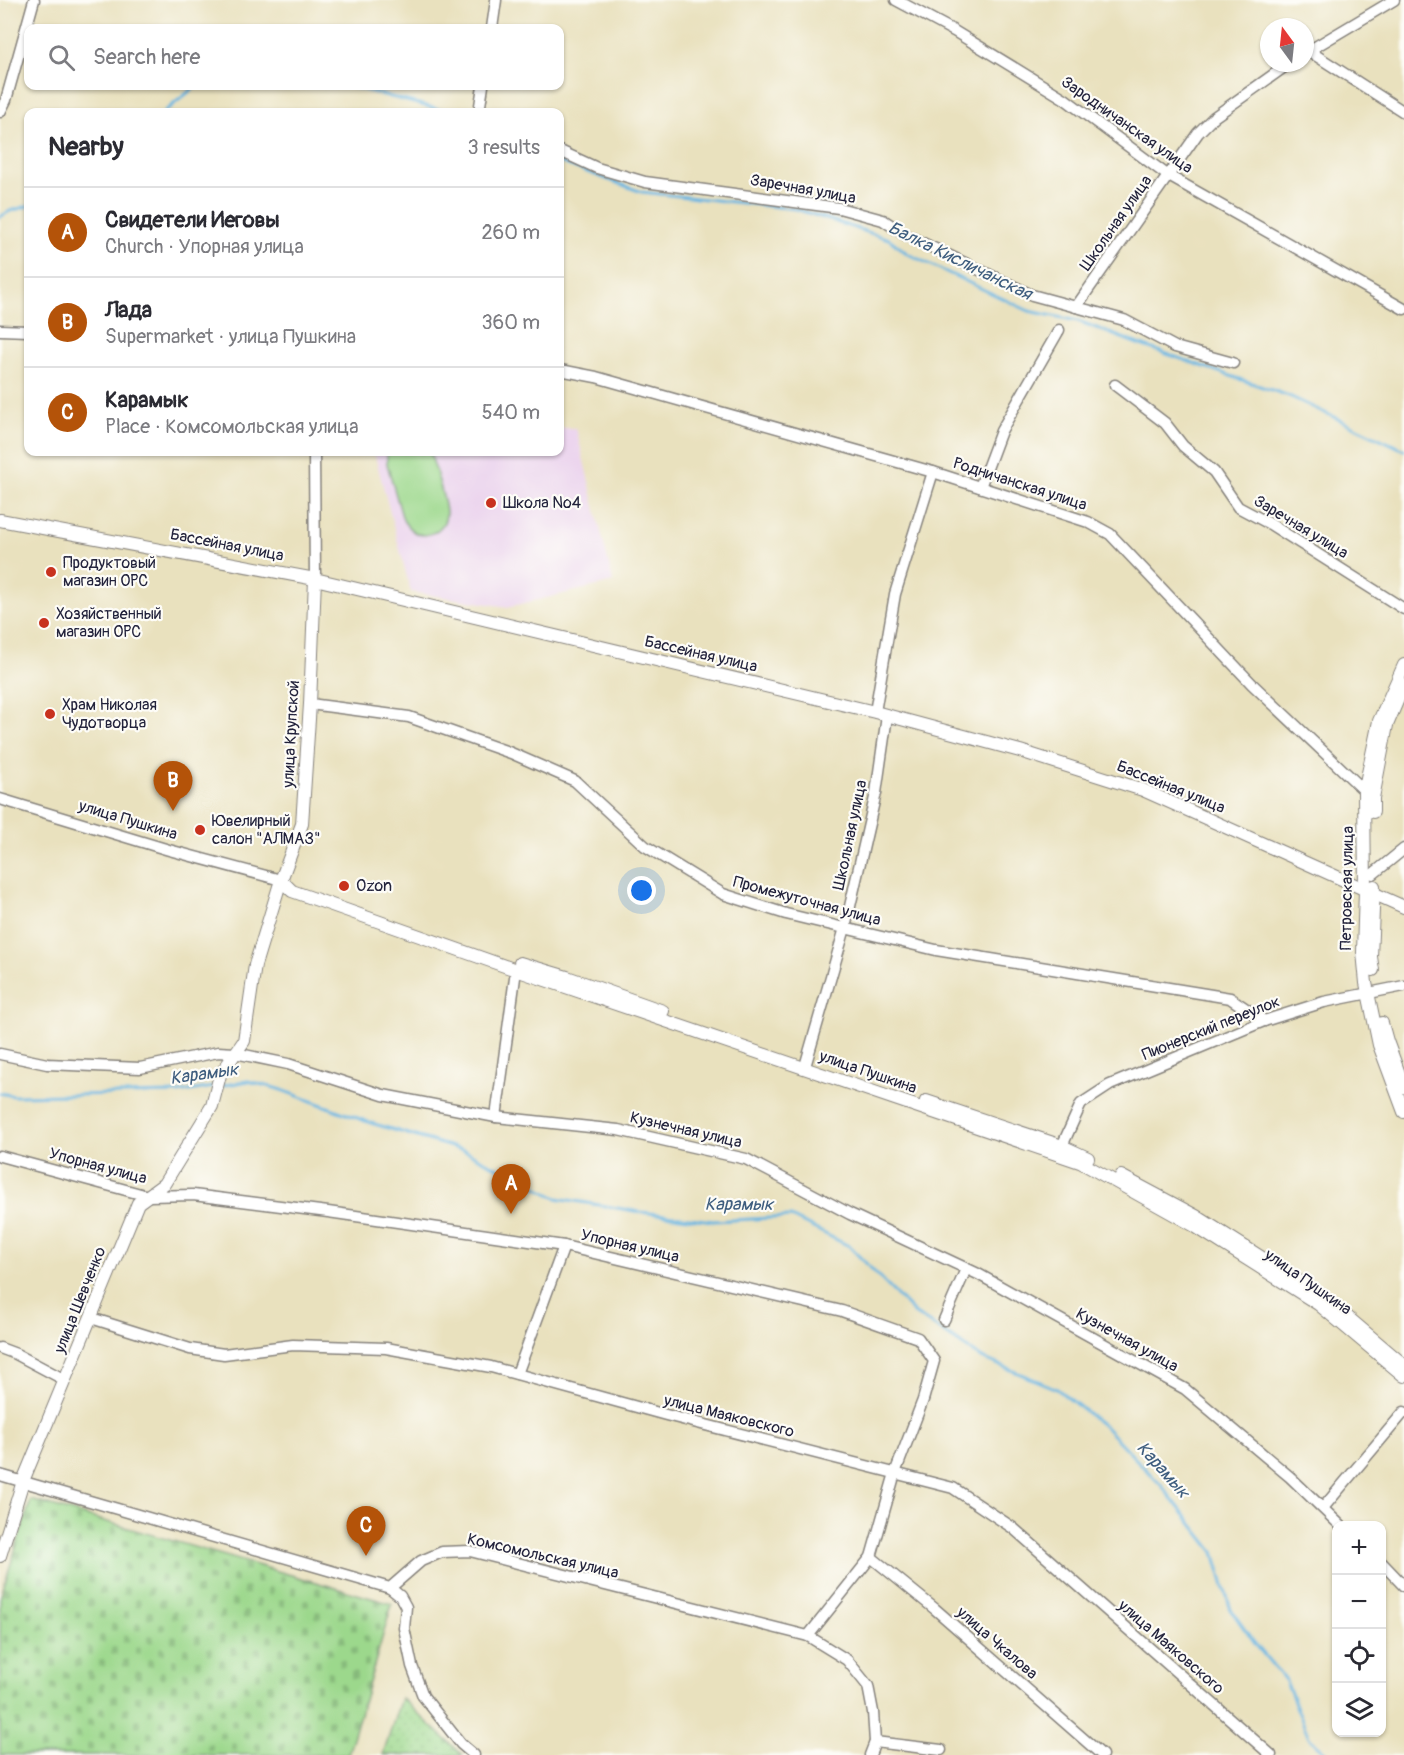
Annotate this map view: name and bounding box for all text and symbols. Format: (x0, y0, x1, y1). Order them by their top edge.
north arrow (1260, 18, 1314, 72)
search box (24, 24, 564, 90)
icon: search (45, 41, 78, 74)
text: Search here (93, 43, 200, 71)
street label: Зародничанская улица (1057, 72, 1197, 178)
text: Nearby (48, 131, 124, 163)
text: 3 results (468, 135, 540, 160)
street label: Заречная улица (749, 170, 857, 208)
street label: Школьная улица (1076, 171, 1156, 275)
text: Свидетели Иеговы (105, 206, 280, 234)
water label: Балка Кисличанская (884, 216, 1037, 306)
text: A (61, 220, 74, 245)
text: 260 m (481, 220, 540, 245)
text: Church · Упорная улица (105, 234, 304, 259)
text: Лада (105, 296, 152, 324)
text: B (62, 310, 73, 335)
text: 360 m (481, 310, 540, 335)
text: Supermarket · улица Пушкина (105, 324, 356, 349)
text: Карамык (105, 386, 189, 414)
text: C (61, 400, 74, 425)
text: 540 m (482, 400, 540, 425)
text: Place · Комсомольская улица (105, 414, 359, 439)
street label: Родничанская улица (951, 453, 1089, 515)
street label: Заречная улица (1250, 491, 1352, 563)
place label: Школа №4 (503, 493, 581, 513)
marker: Школа №4 (484, 496, 498, 510)
street label: Бассейная улица (169, 524, 285, 566)
place label: Продуктовый магазин ОРС (63, 553, 156, 591)
marker: Продуктовый магазин ОРС (44, 565, 58, 579)
place label: Хозяйственный магазин ОРС (56, 604, 162, 642)
marker: Хозяйственный магазин ОРС (37, 616, 51, 630)
street label: Бассейная улица (643, 631, 759, 677)
street label: улица Крупской (278, 680, 304, 789)
place label: Храм Николая Чудотворца (62, 695, 157, 733)
marker: Храм Николая Чудотворца (43, 707, 57, 721)
street label: Бассейная улица (1114, 756, 1228, 818)
pin: B (154, 762, 192, 811)
street label: Школьная улица (829, 778, 871, 892)
street label: улица Пушкина (75, 795, 180, 844)
place label: Ювелирный салон "АЛМАЗ" (212, 811, 321, 849)
marker: Ювелирный салон "АЛМАЗ" (193, 823, 207, 837)
street label: Петровская улица (1336, 826, 1358, 950)
street label: Промежуточная улица (731, 872, 883, 930)
place label: Ozon (356, 876, 392, 896)
your location (627, 876, 656, 905)
marker: Ozon (337, 879, 351, 893)
street label: Пионерский переулок (1139, 991, 1283, 1065)
street label: улица Пушкина (816, 1046, 919, 1098)
water label: Карамык (169, 1058, 241, 1090)
street label: Кузнечная улица (628, 1107, 744, 1153)
street label: Упорная улица (47, 1143, 149, 1189)
pin: A (492, 1164, 530, 1214)
water label: Карамык (705, 1193, 775, 1216)
street label: Упорная улица (579, 1225, 681, 1267)
street label: улица Шевченко (49, 1244, 111, 1357)
street label: улица Пушкина (1260, 1244, 1355, 1319)
street label: Кузнечная улица (1072, 1304, 1182, 1376)
street label: улица Маяковского (661, 1390, 797, 1442)
water label: Карамык (1132, 1437, 1196, 1504)
pin: C (346, 1506, 386, 1556)
map controls (1332, 1521, 1386, 1737)
button: + (1332, 1521, 1386, 1575)
street label: Комсомольская улица (465, 1529, 621, 1583)
button: − (1332, 1575, 1386, 1629)
street label: улица Маяковского (1113, 1595, 1228, 1699)
street label: улица Чкалова (952, 1602, 1042, 1684)
button: locate (1332, 1629, 1386, 1683)
button: layers (1332, 1683, 1386, 1737)

